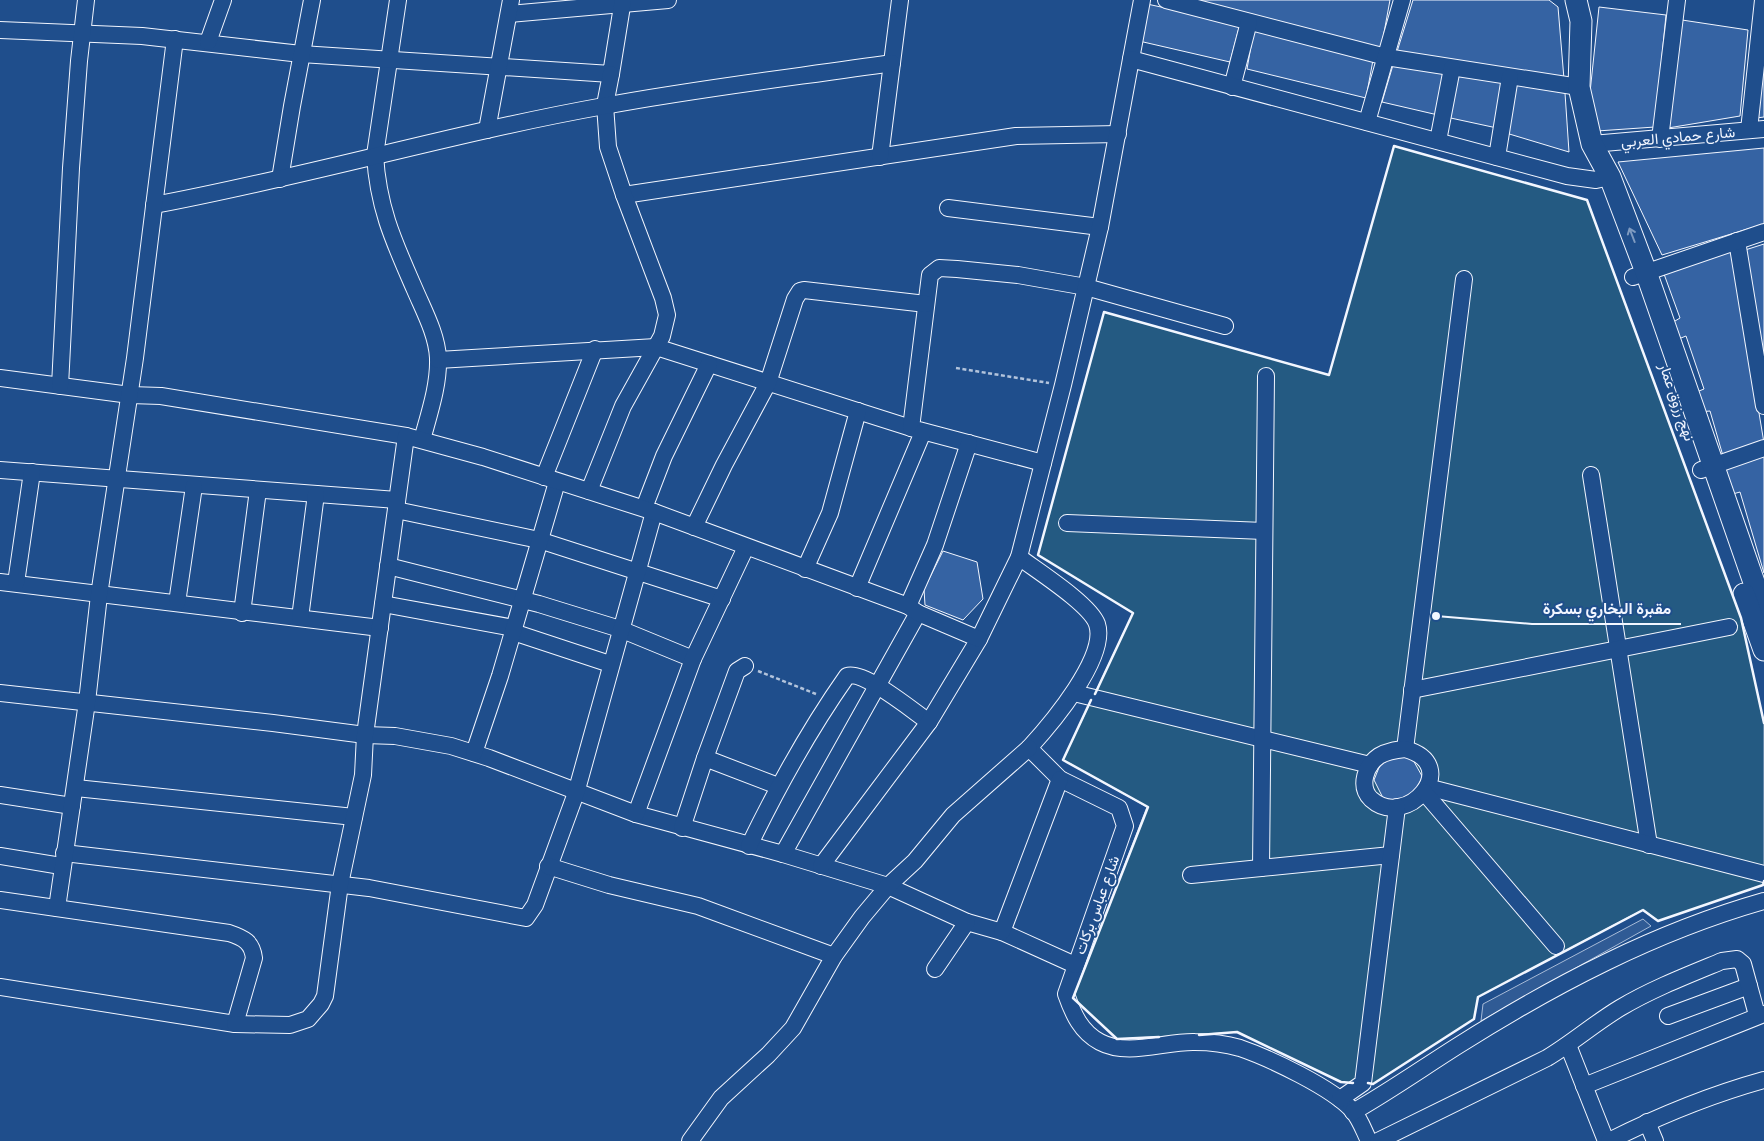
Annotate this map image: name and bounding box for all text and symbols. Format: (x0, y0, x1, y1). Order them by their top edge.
street label: شارع حمادي العربي (1620, 122, 1736, 155)
one-way arrow (1627, 227, 1636, 243)
street label: نهج رزوق عمار (1653, 359, 1700, 444)
callout: مقبرة البخاري بسكرة (1532, 593, 1681, 624)
text: مقبرة البخاري بسكرة (1543, 598, 1672, 622)
street label: شارع عباس بركات (1070, 853, 1125, 958)

